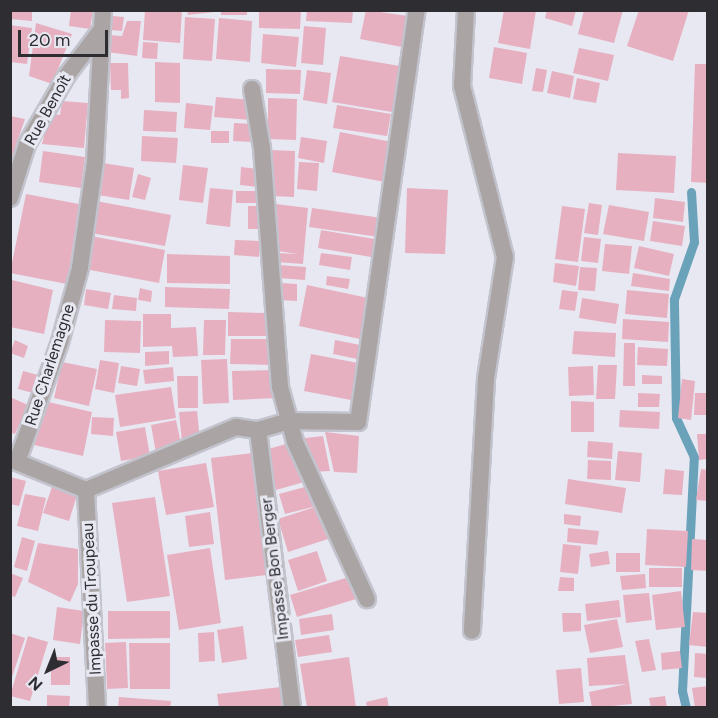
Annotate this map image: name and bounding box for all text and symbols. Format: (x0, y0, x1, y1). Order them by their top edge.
scale bar (21, 18, 111, 56)
text: 20 m (29, 29, 70, 51)
street label: Rue Benoît (21, 71, 75, 149)
street label: Rue Charlemagne (21, 302, 79, 428)
street label: Impasse Bon Berger (257, 497, 293, 641)
street label: Impasse du Troupeau (78, 522, 106, 676)
north arrow (18, 640, 78, 700)
text: N (24, 672, 46, 695)

